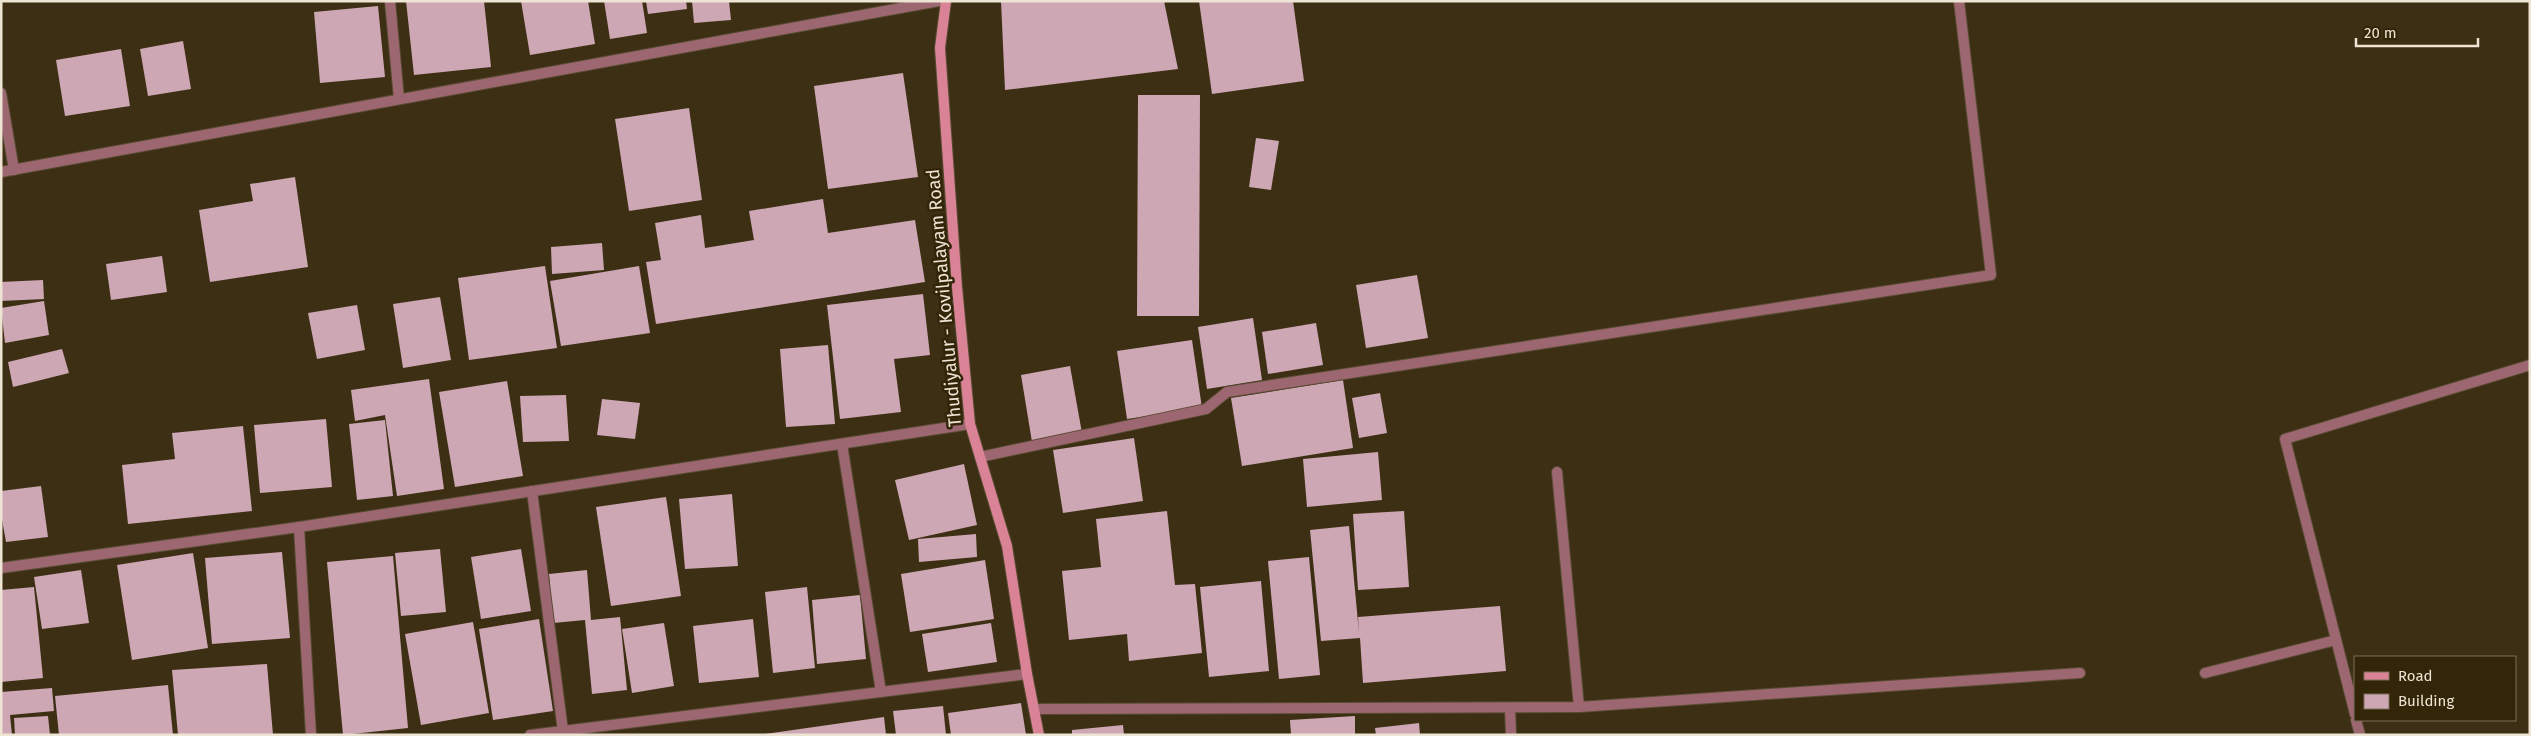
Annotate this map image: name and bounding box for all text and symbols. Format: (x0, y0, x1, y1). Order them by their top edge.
scale bar (2356, 15, 2478, 47)
text: 20 m (2364, 24, 2397, 42)
street label: Thudiyalur - Kovilpalayam Road (922, 168, 966, 428)
legend (2354, 656, 2516, 721)
text: Road (2398, 667, 2433, 685)
text: Building (2398, 692, 2454, 710)

